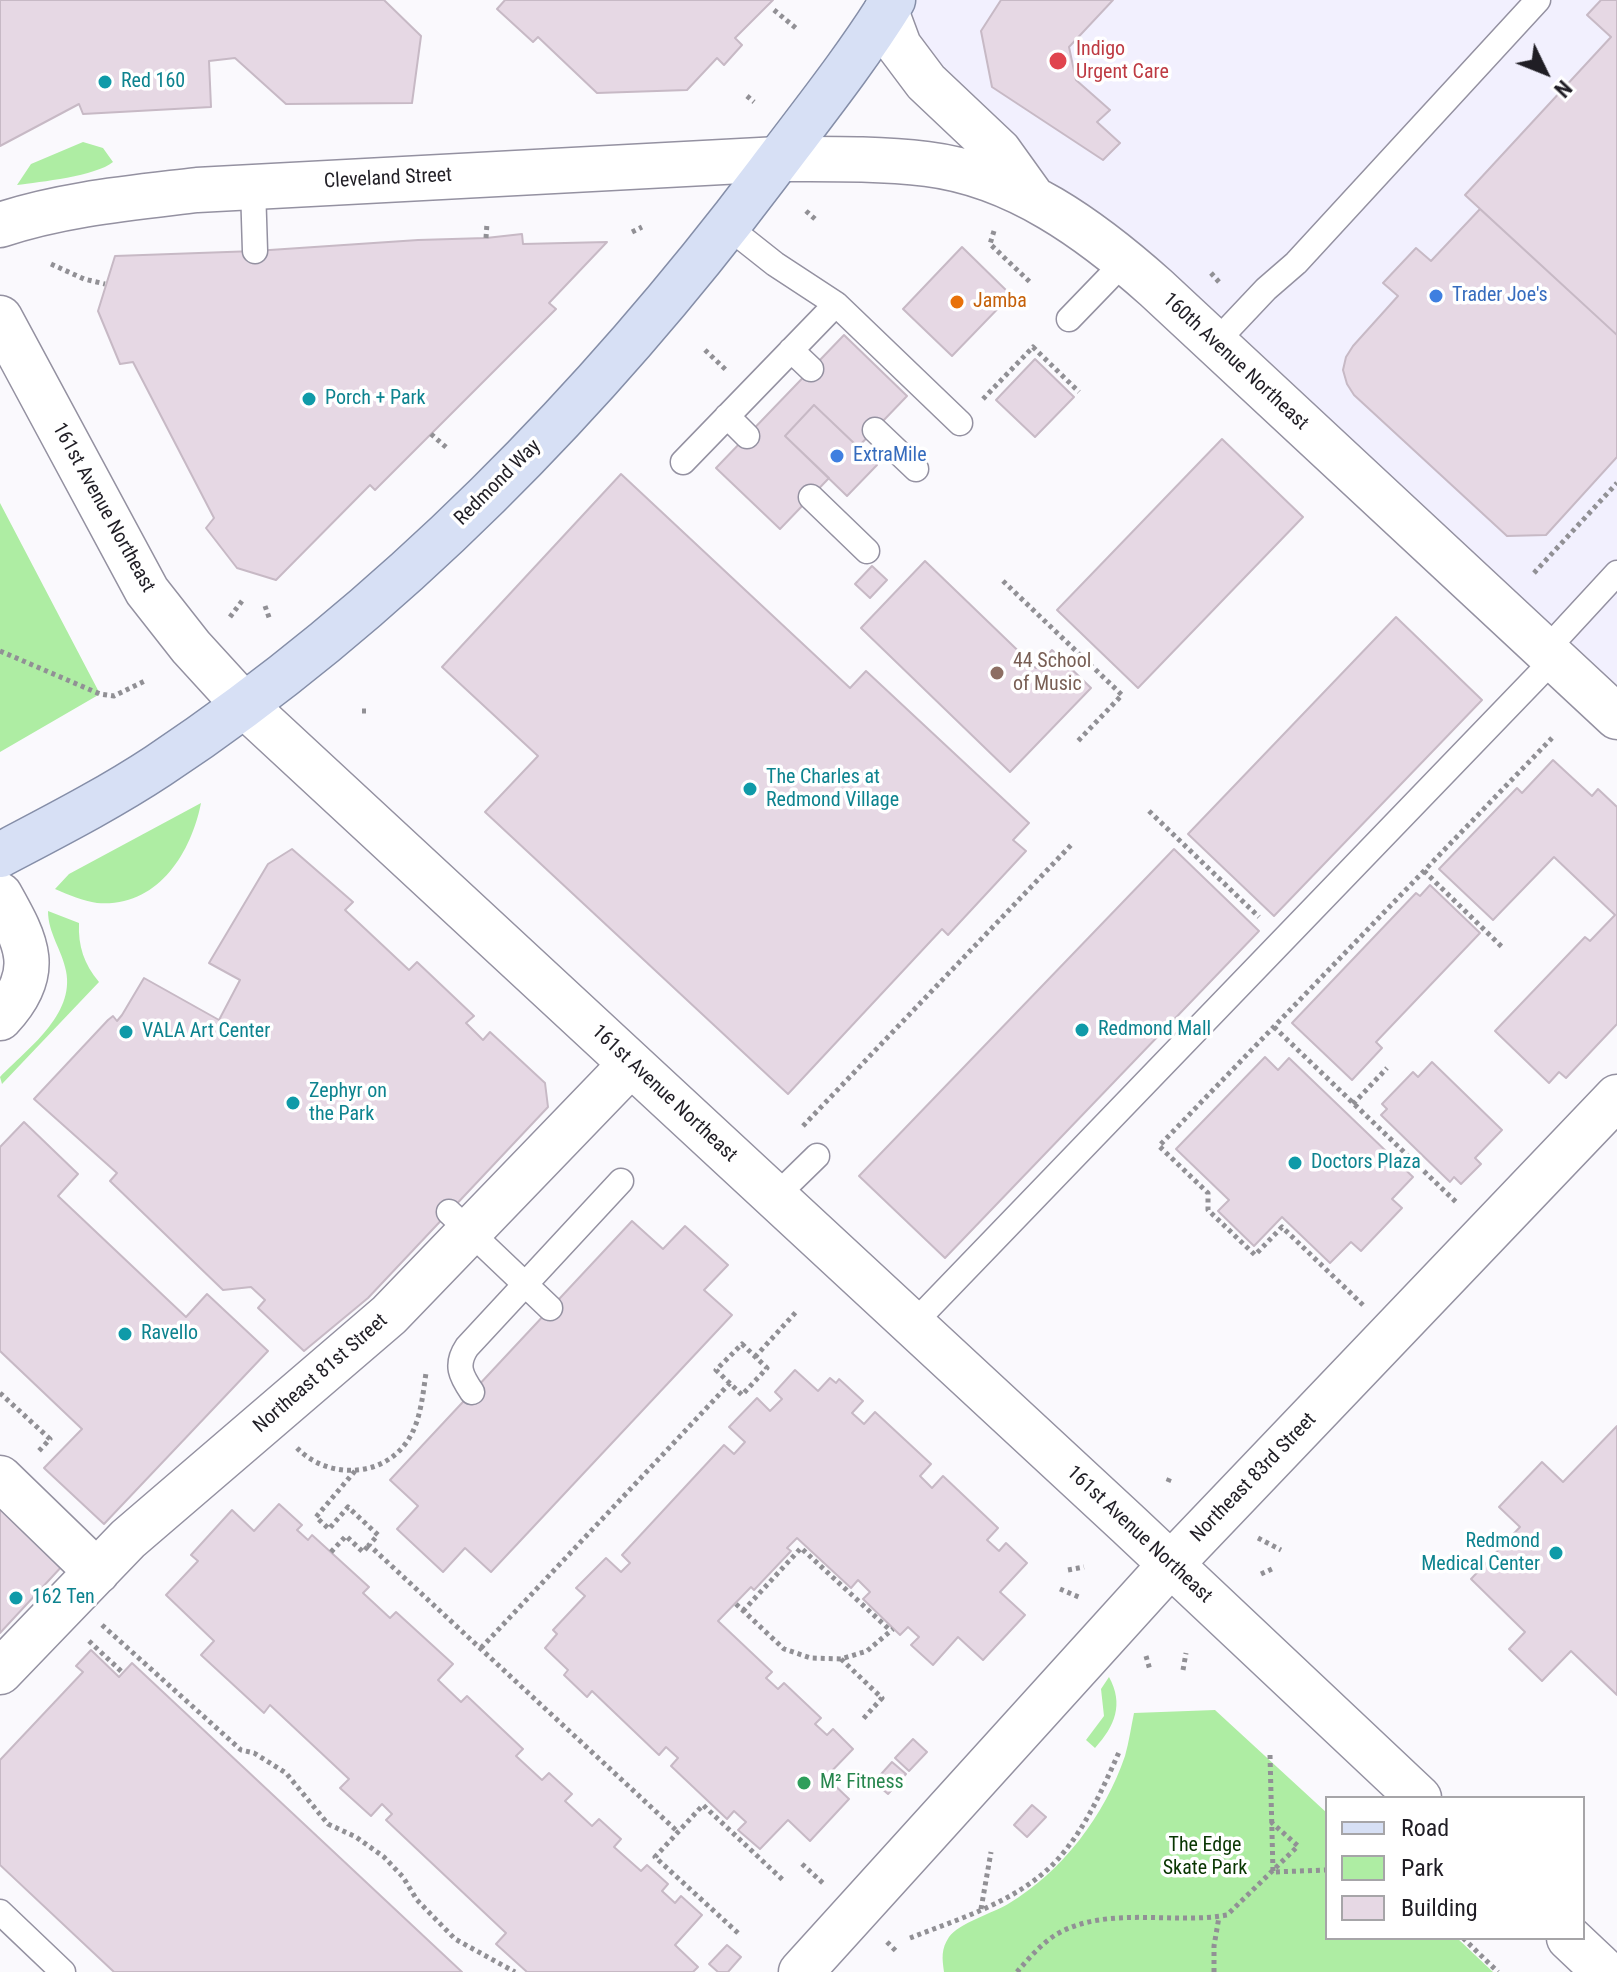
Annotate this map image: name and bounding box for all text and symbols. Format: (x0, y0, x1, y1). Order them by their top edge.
north arrow (1505, 32, 1585, 112)
place label: Indigo Urgent Care (1076, 38, 1169, 85)
marker: Indigo Urgent Care (1047, 50, 1069, 72)
place label: Red 160 (121, 70, 185, 94)
marker: Red 160 (96, 73, 114, 91)
text: N (1549, 75, 1577, 102)
street label: Cleveland Street (323, 164, 453, 194)
place label: Trader Joe's (1452, 284, 1548, 308)
marker: Trader Joe's (1427, 287, 1445, 305)
street label: 160th Avenue Northeast (1157, 288, 1313, 436)
place label: Jamba (973, 290, 1027, 314)
marker: Jamba (948, 293, 966, 311)
place label: Porch + Park (325, 387, 426, 411)
marker: Porch + Park (300, 390, 318, 408)
street label: 161st Avenue Northeast (46, 419, 160, 597)
street label: Redmond Way (450, 435, 546, 531)
place label: ExtraMile (853, 444, 927, 468)
marker: ExtraMile (828, 447, 846, 465)
place label: 44 School of Music (1013, 650, 1091, 697)
marker: 44 School of Music (988, 664, 1006, 682)
place label: The Charles at Redmond Village (766, 766, 899, 813)
marker: The Charles at Redmond Village (741, 780, 759, 798)
place label: Redmond Mall (1098, 1018, 1211, 1042)
place label: VALA Art Center (142, 1020, 270, 1044)
street label: 161st Avenue Northeast (586, 1020, 742, 1168)
marker: Redmond Mall (1073, 1021, 1091, 1039)
marker: VALA Art Center (117, 1023, 135, 1041)
place label: Zephyr on the Park (309, 1080, 387, 1127)
marker: Zephyr on the Park (284, 1094, 302, 1112)
place label: Doctors Plaza (1311, 1151, 1421, 1175)
marker: Doctors Plaza (1286, 1154, 1304, 1172)
street label: Northeast 81st Street (249, 1309, 393, 1439)
place label: Ravello (141, 1322, 198, 1346)
marker: Ravello (116, 1325, 134, 1343)
street label: Northeast 83rd Street (1186, 1408, 1322, 1548)
street label: 161st Avenue Northeast (1061, 1461, 1217, 1609)
place label: Redmond Medical Center (1421, 1530, 1540, 1577)
marker: Redmond Medical Center (1547, 1544, 1565, 1562)
place label: 162 Ten (32, 1586, 95, 1610)
marker: 162 Ten (7, 1589, 25, 1607)
place label: M² Fitness (820, 1771, 904, 1795)
marker: M² Fitness (795, 1774, 813, 1792)
legend (1325, 1796, 1585, 1940)
text: Road (1401, 1814, 1449, 1842)
park label: The Edge Skate Park (1163, 1834, 1247, 1881)
text: Park (1401, 1854, 1444, 1882)
text: Building (1401, 1894, 1478, 1922)

